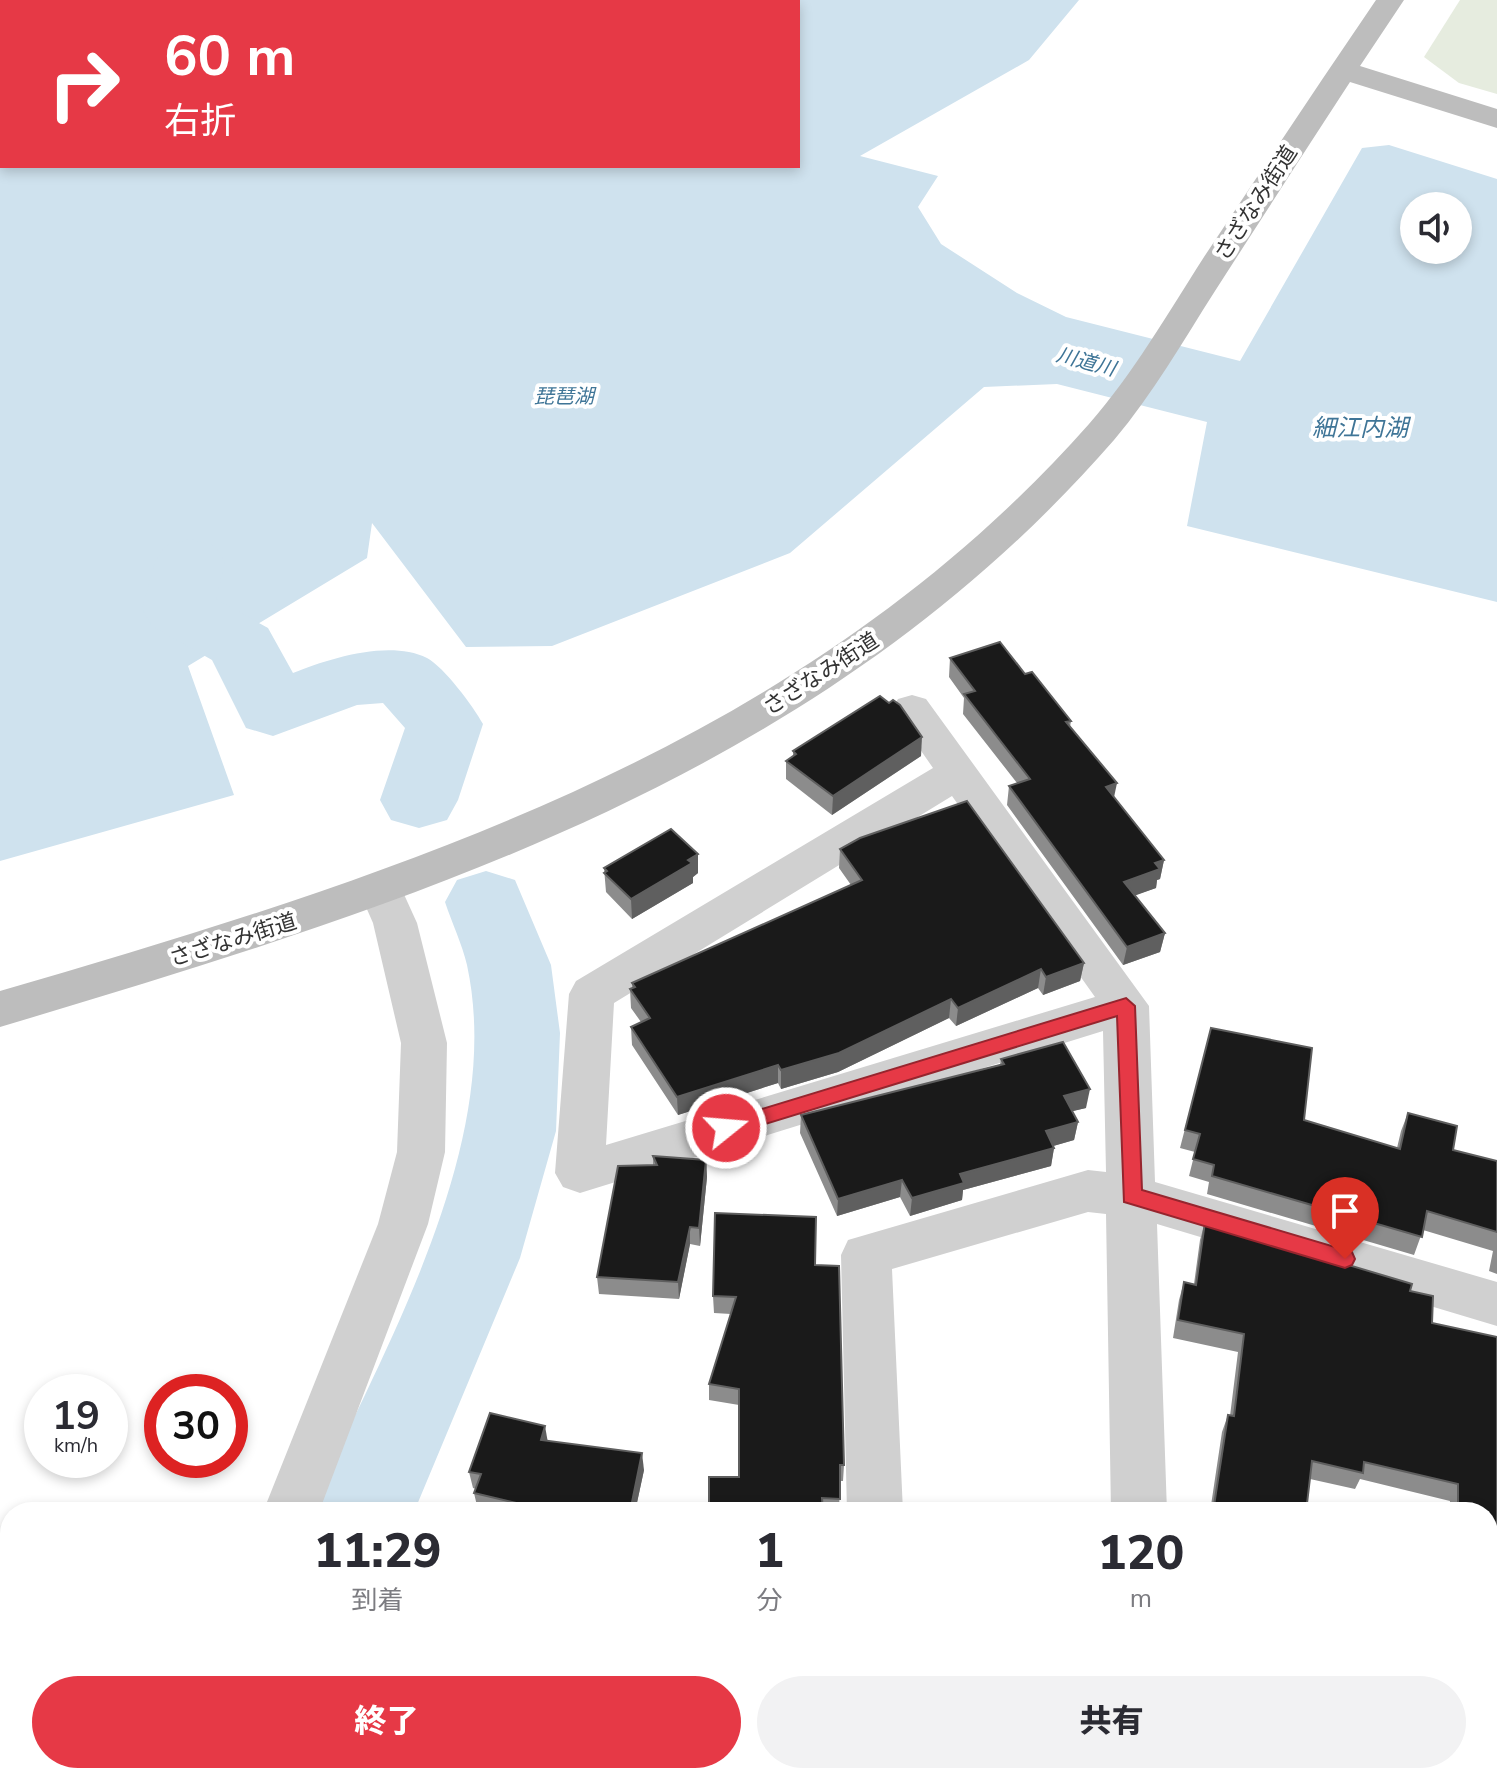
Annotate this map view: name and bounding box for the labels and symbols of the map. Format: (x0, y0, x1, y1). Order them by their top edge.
street label: さざなみ街道 (1207, 139, 1305, 267)
water label: 川道川 (1054, 341, 1120, 383)
water label: 琵琶湖 (534, 383, 597, 410)
water label: 細江内湖 (1312, 412, 1412, 444)
street label: さざなみ街道 (757, 625, 885, 723)
street label: さざなみ街道 (165, 906, 301, 974)
position arrow (684, 1086, 768, 1170)
pin (1311, 1177, 1379, 1259)
speed limit sign: 30 (144, 1374, 248, 1478)

